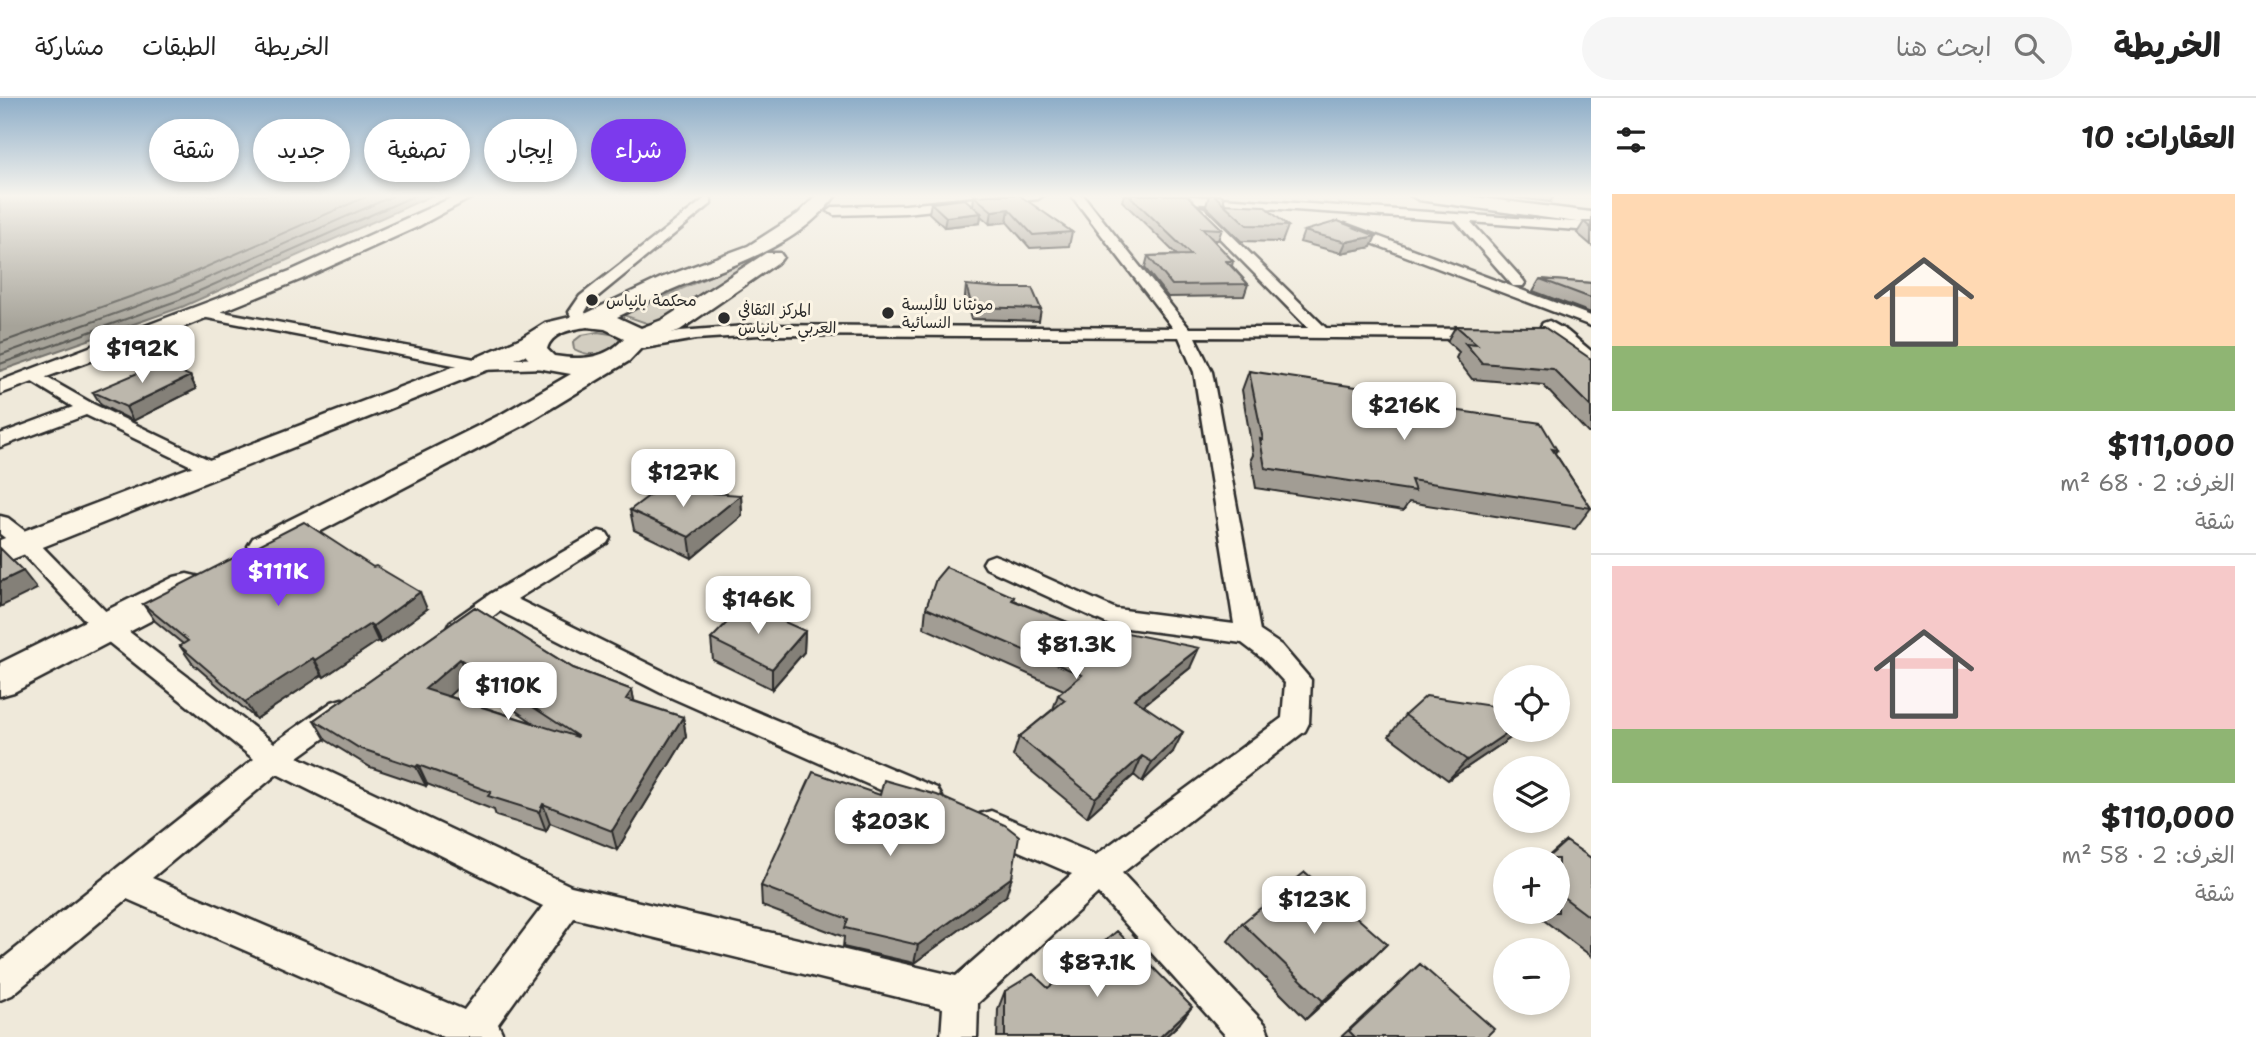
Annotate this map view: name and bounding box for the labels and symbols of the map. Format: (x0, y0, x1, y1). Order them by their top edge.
place label: محكمة بانياس (606, 290, 697, 311)
marker: محكمة بانياس (584, 292, 600, 308)
place label: مونتانا للألبسة النسائية (902, 294, 993, 333)
place label: المركز الثقافي العربي - بانياس (738, 299, 837, 342)
marker: مونتانا للألبسة النسائية (880, 305, 896, 321)
marker: المركز الثقافي العربي - بانياس (716, 310, 732, 326)
pin: $192K (93, 326, 191, 385)
pin: $216K (1355, 382, 1453, 442)
pin: $127K (634, 450, 732, 509)
pin: $111K (229, 548, 327, 608)
pin: $146K (709, 576, 807, 636)
pin: $81.3K (1019, 622, 1133, 681)
pin: $110K (459, 662, 557, 722)
pin: $203K (841, 798, 939, 858)
pin: $123K (1265, 876, 1363, 936)
pin: $87.1K (1040, 940, 1154, 999)

